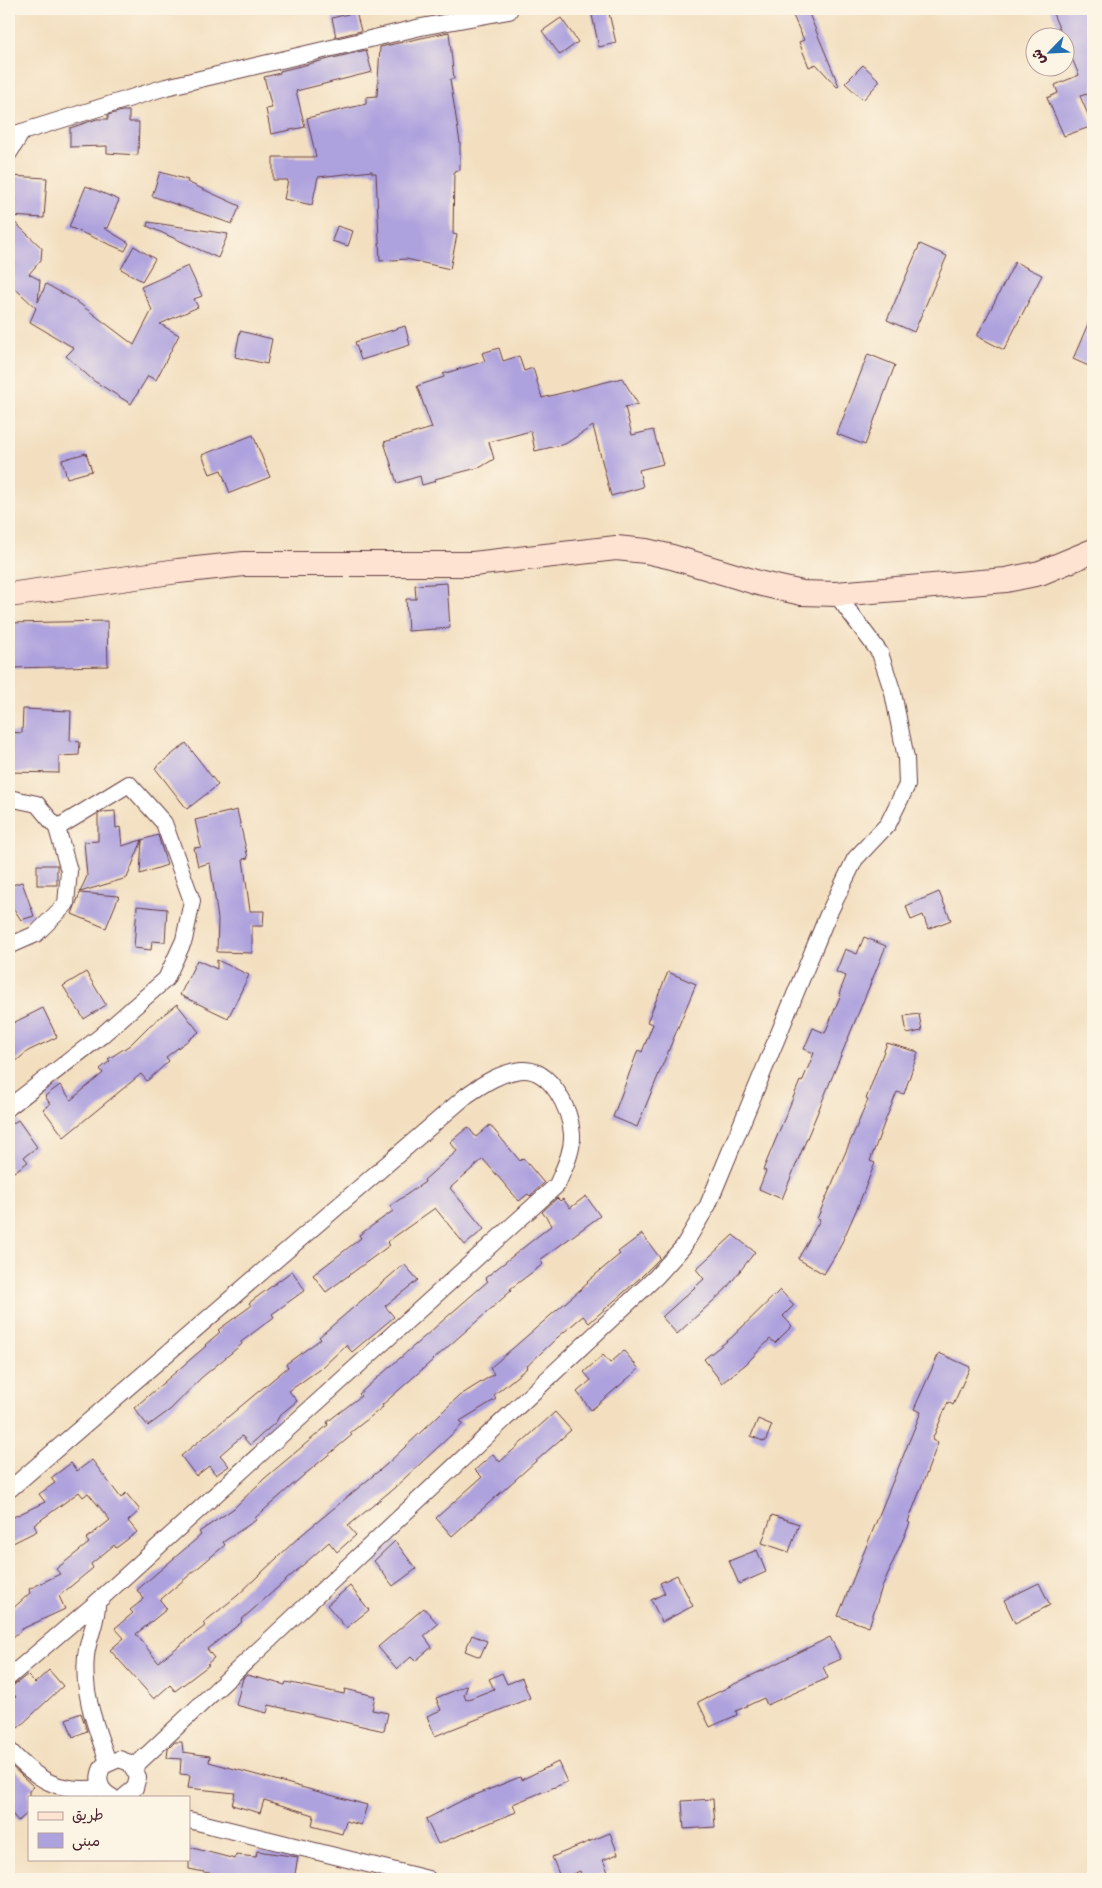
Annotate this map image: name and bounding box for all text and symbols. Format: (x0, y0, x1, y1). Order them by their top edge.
north arrow (1024, 28, 1074, 78)
text: ش (1027, 46, 1051, 68)
legend (28, 1796, 190, 1860)
text: طريق (72, 1805, 104, 1826)
text: مبنى (72, 1831, 100, 1852)

